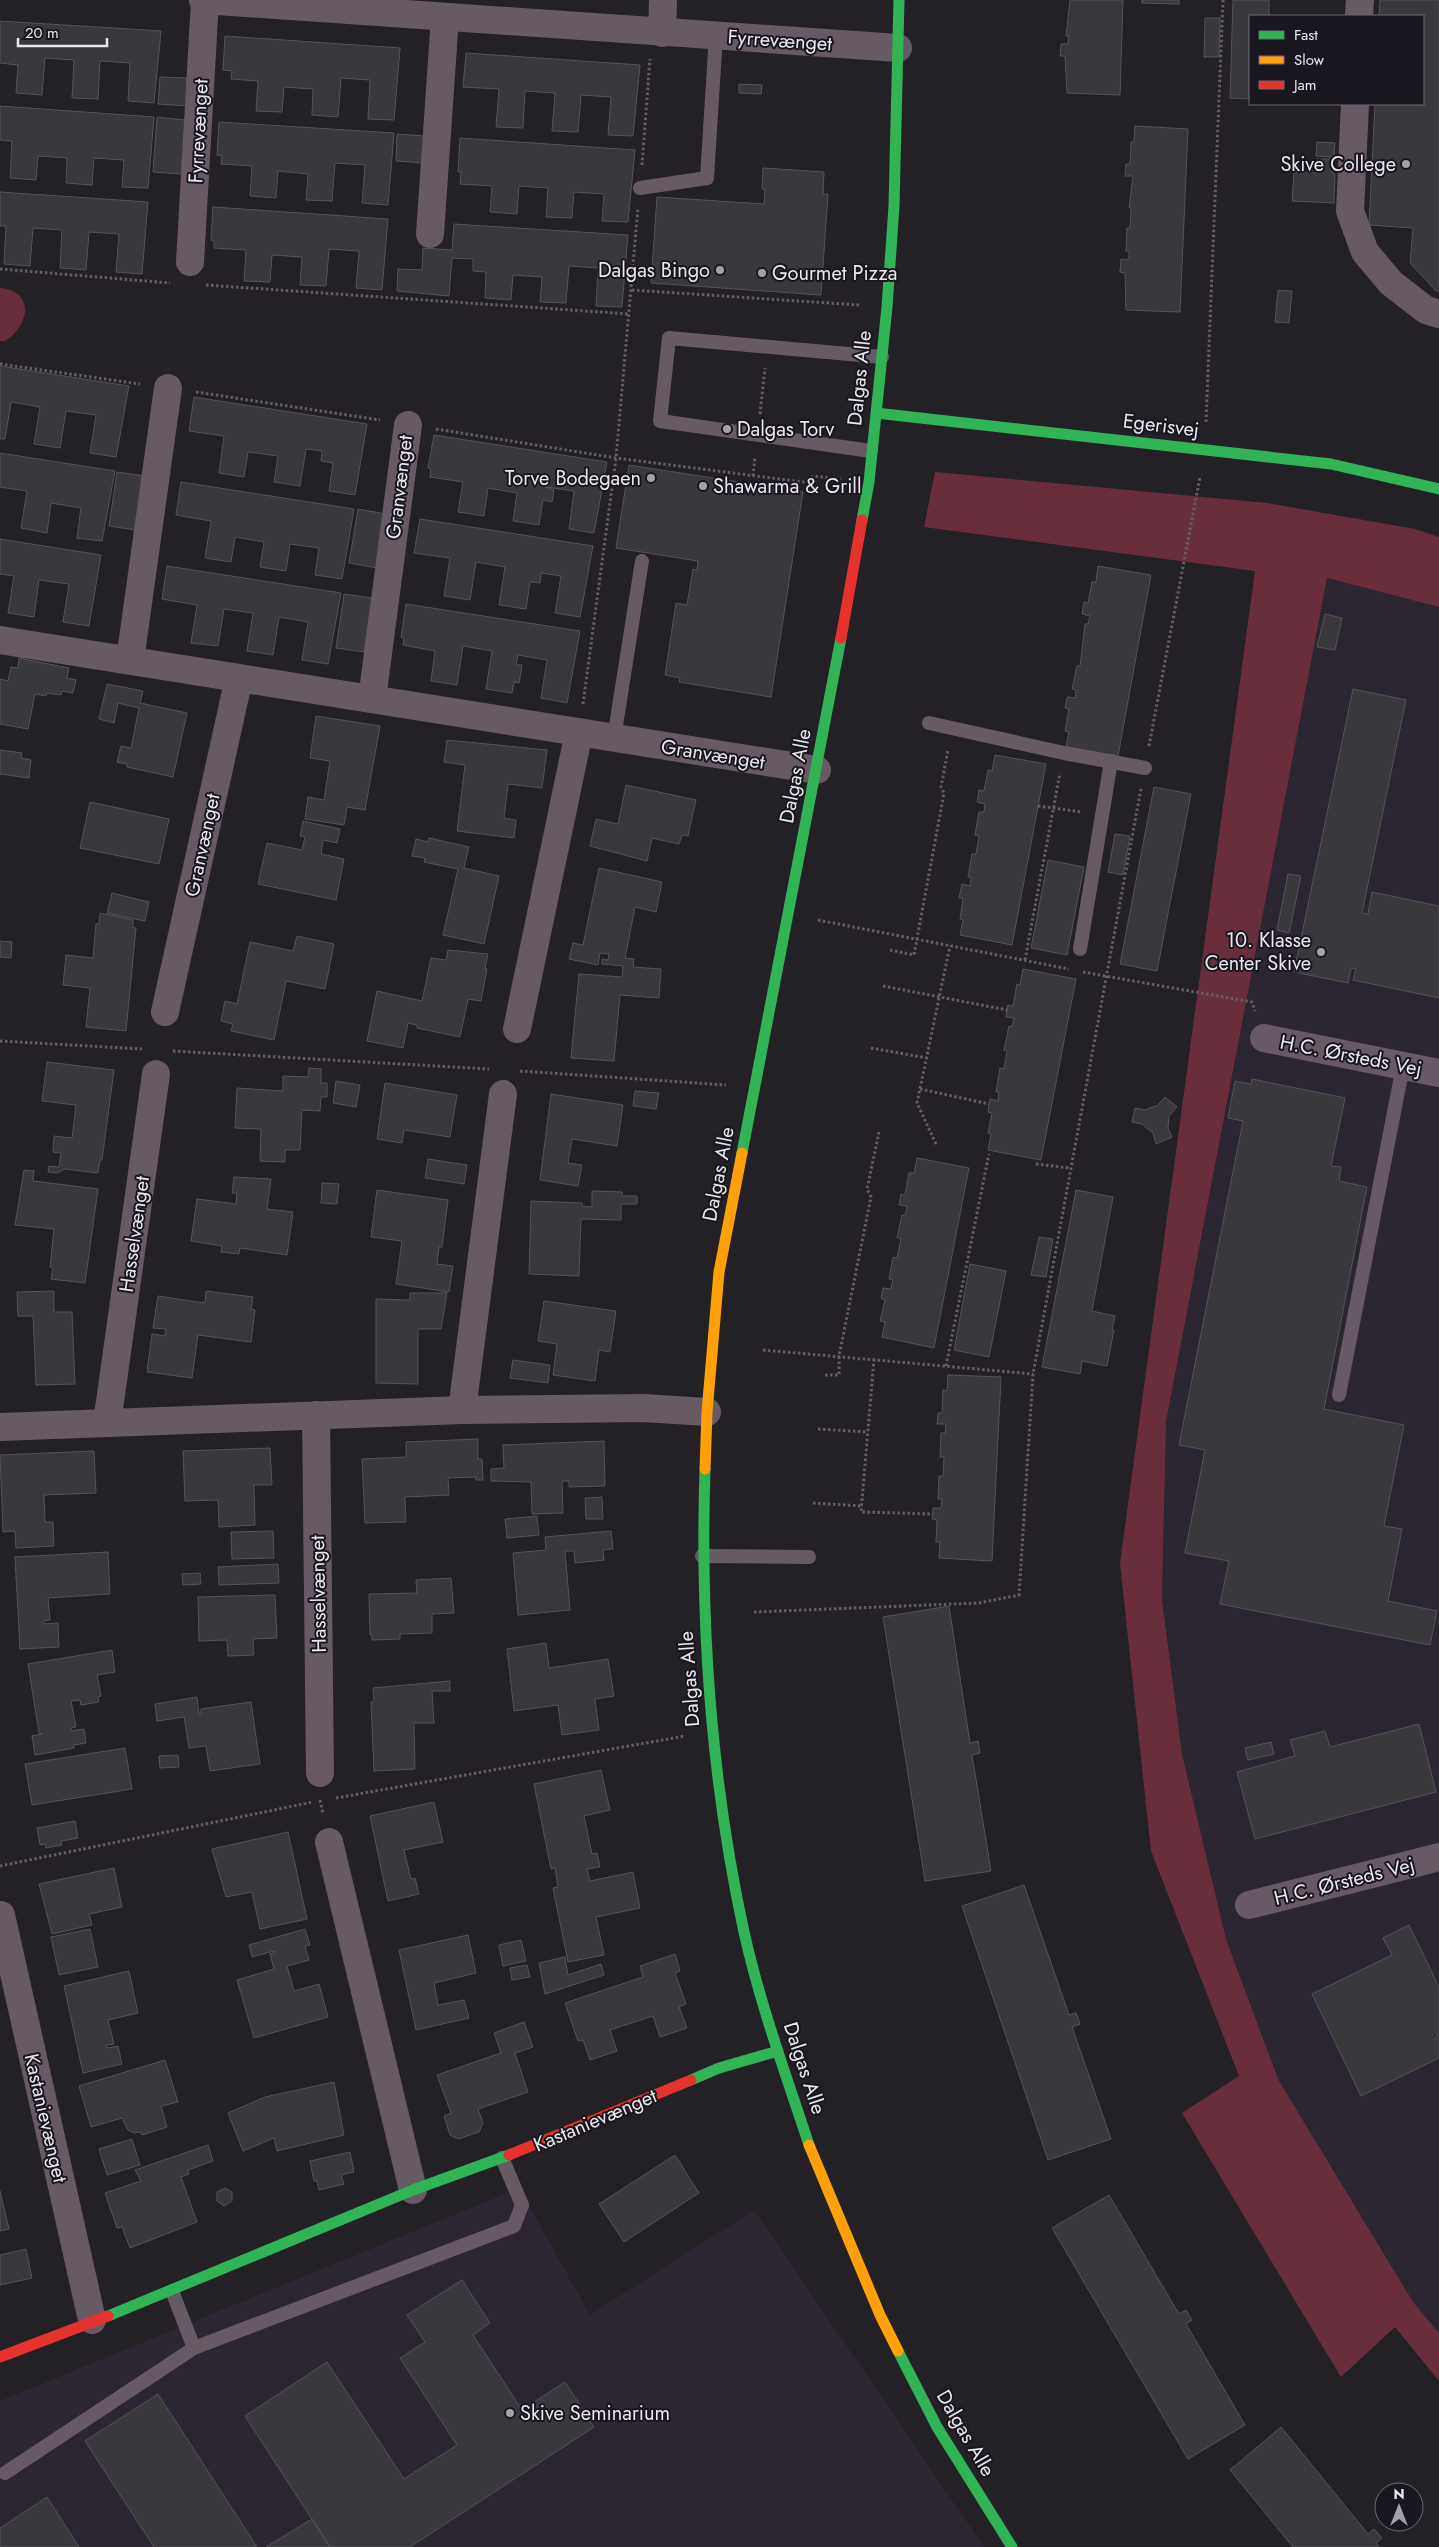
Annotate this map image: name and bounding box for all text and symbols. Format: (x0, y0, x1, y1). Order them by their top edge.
scale bar (18, 15, 106, 47)
legend (1249, 15, 1424, 105)
text: 20 m (25, 22, 59, 44)
street label: Fyrrevænget (727, 22, 833, 59)
text: Fast (1294, 24, 1318, 46)
text: Slow (1294, 49, 1325, 71)
text: Jam (1292, 74, 1317, 96)
street label: Fyrrevænget (181, 78, 216, 184)
place label: Skive College (1280, 150, 1396, 179)
marker: Skive College (1400, 158, 1412, 170)
place label: Dalgas Bingo (598, 256, 710, 285)
place label: Gourmet Pizza (772, 259, 897, 288)
marker: Dalgas Bingo (714, 264, 726, 276)
marker: Gourmet Pizza (756, 267, 768, 279)
street label: Dalgas Alle (840, 329, 879, 427)
street label: Egerisvej (1121, 406, 1201, 445)
place label: Dalgas Torv (737, 415, 835, 444)
marker: Dalgas Torv (721, 423, 733, 435)
street label: Granvænget (379, 433, 420, 541)
place label: Torve Bodegaen (505, 464, 641, 493)
marker: Torve Bodegaen (645, 472, 657, 484)
place label: Shawarma & Grill (713, 472, 862, 501)
marker: Shawarma & Grill (697, 480, 709, 492)
street label: Dalgas Alle (772, 726, 819, 826)
street label: Granvænget (659, 732, 767, 777)
street label: Granvænget (177, 791, 228, 899)
place label: 10. Klasse Center Skive (1205, 926, 1311, 978)
marker: 10. Klasse Center Skive (1315, 946, 1327, 958)
street label: H.C. Ørsteds Vej (1278, 1028, 1424, 1083)
street label: Dalgas Alle (695, 1124, 742, 1224)
street label: Hasselvænget (112, 1174, 157, 1294)
street label: Hasselvænget (303, 1535, 334, 1653)
street label: Dalgas Alle (672, 1630, 707, 1728)
street label: H.C. Ørsteds Vej (1271, 1850, 1417, 1913)
street label: Dalgas Alle (776, 2018, 833, 2118)
street label: Kastanievænget (17, 2051, 74, 2186)
street label: Kastanievænget (529, 2081, 662, 2159)
street label: Dalgas Alle (929, 2385, 1002, 2482)
place label: Skive Seminarium (520, 2399, 670, 2428)
marker: Skive Seminarium (504, 2407, 516, 2419)
north arrow (1374, 2482, 1424, 2532)
text: N (1393, 2484, 1405, 2504)

